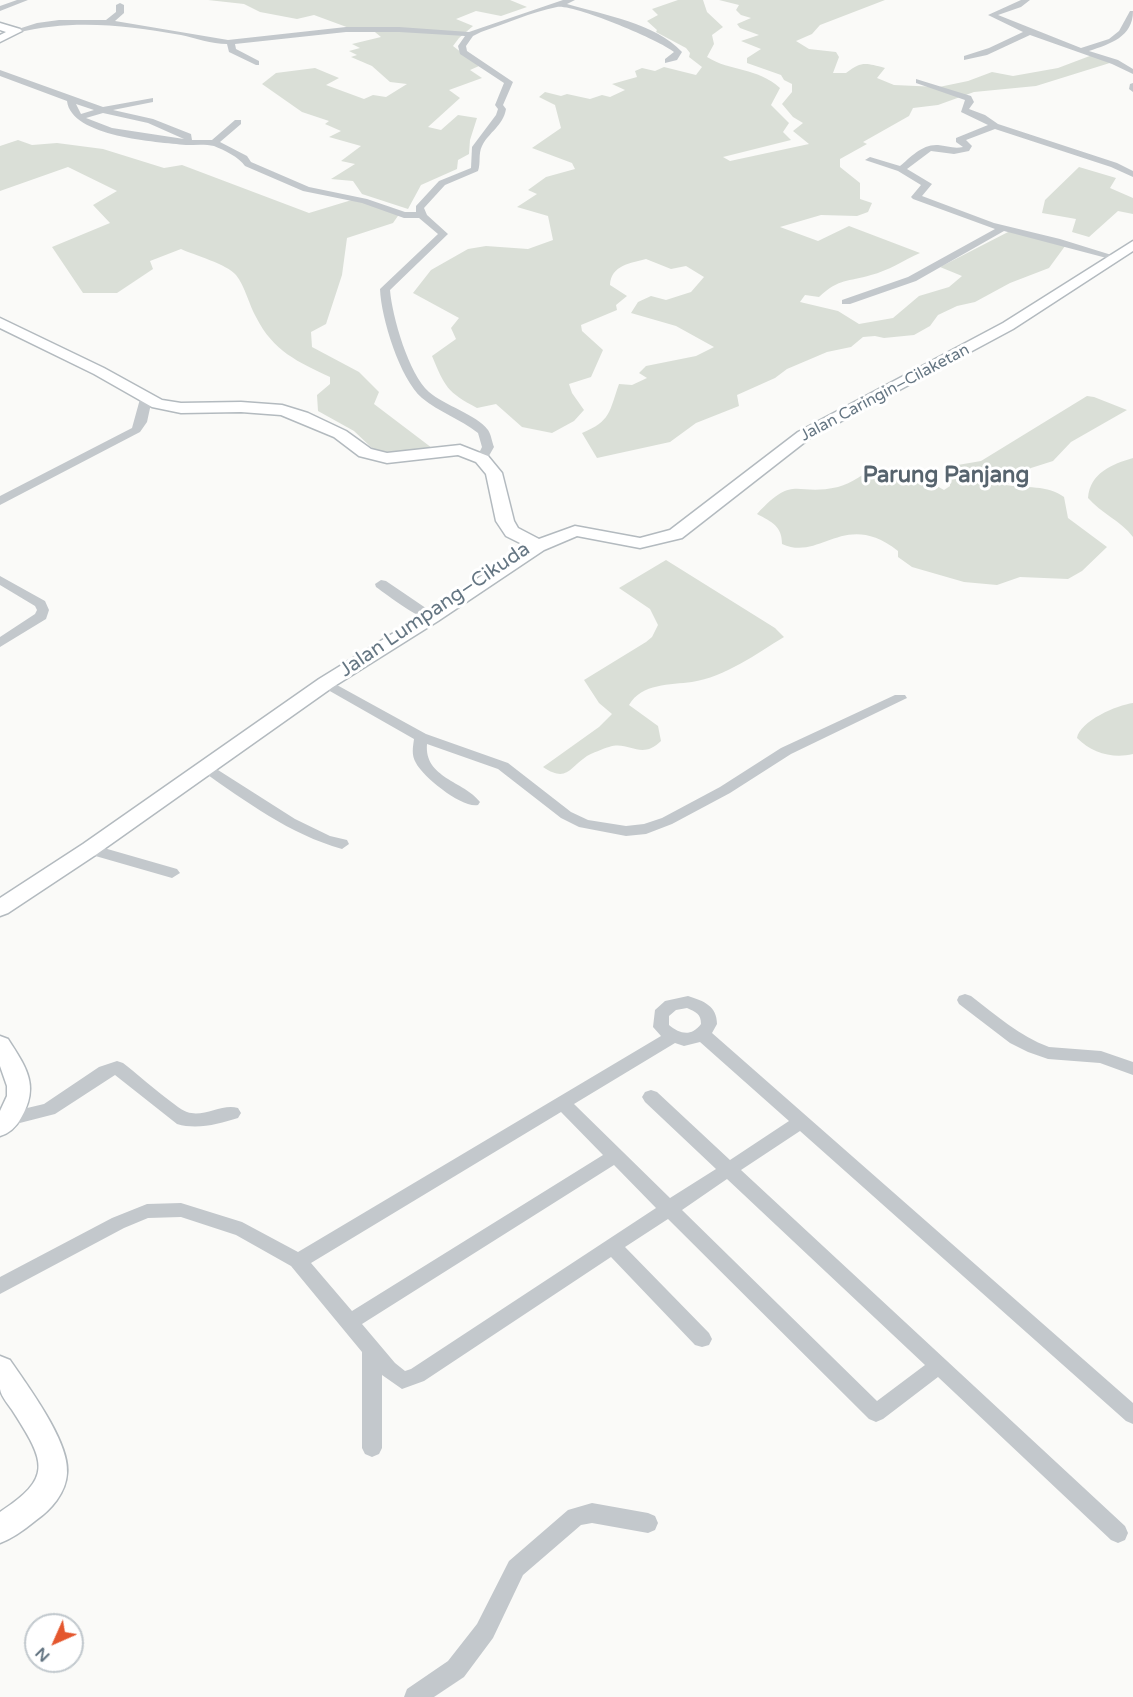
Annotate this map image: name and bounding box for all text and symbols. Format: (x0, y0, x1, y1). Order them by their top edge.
street label: Jalan Caringin–Cilaketan (797, 340, 973, 446)
district label: Parung Panjang (863, 463, 1029, 489)
street label: Jalan Lumpang–Cikuda (335, 537, 535, 683)
north arrow (24, 1613, 84, 1673)
text: N (31, 1643, 54, 1666)

